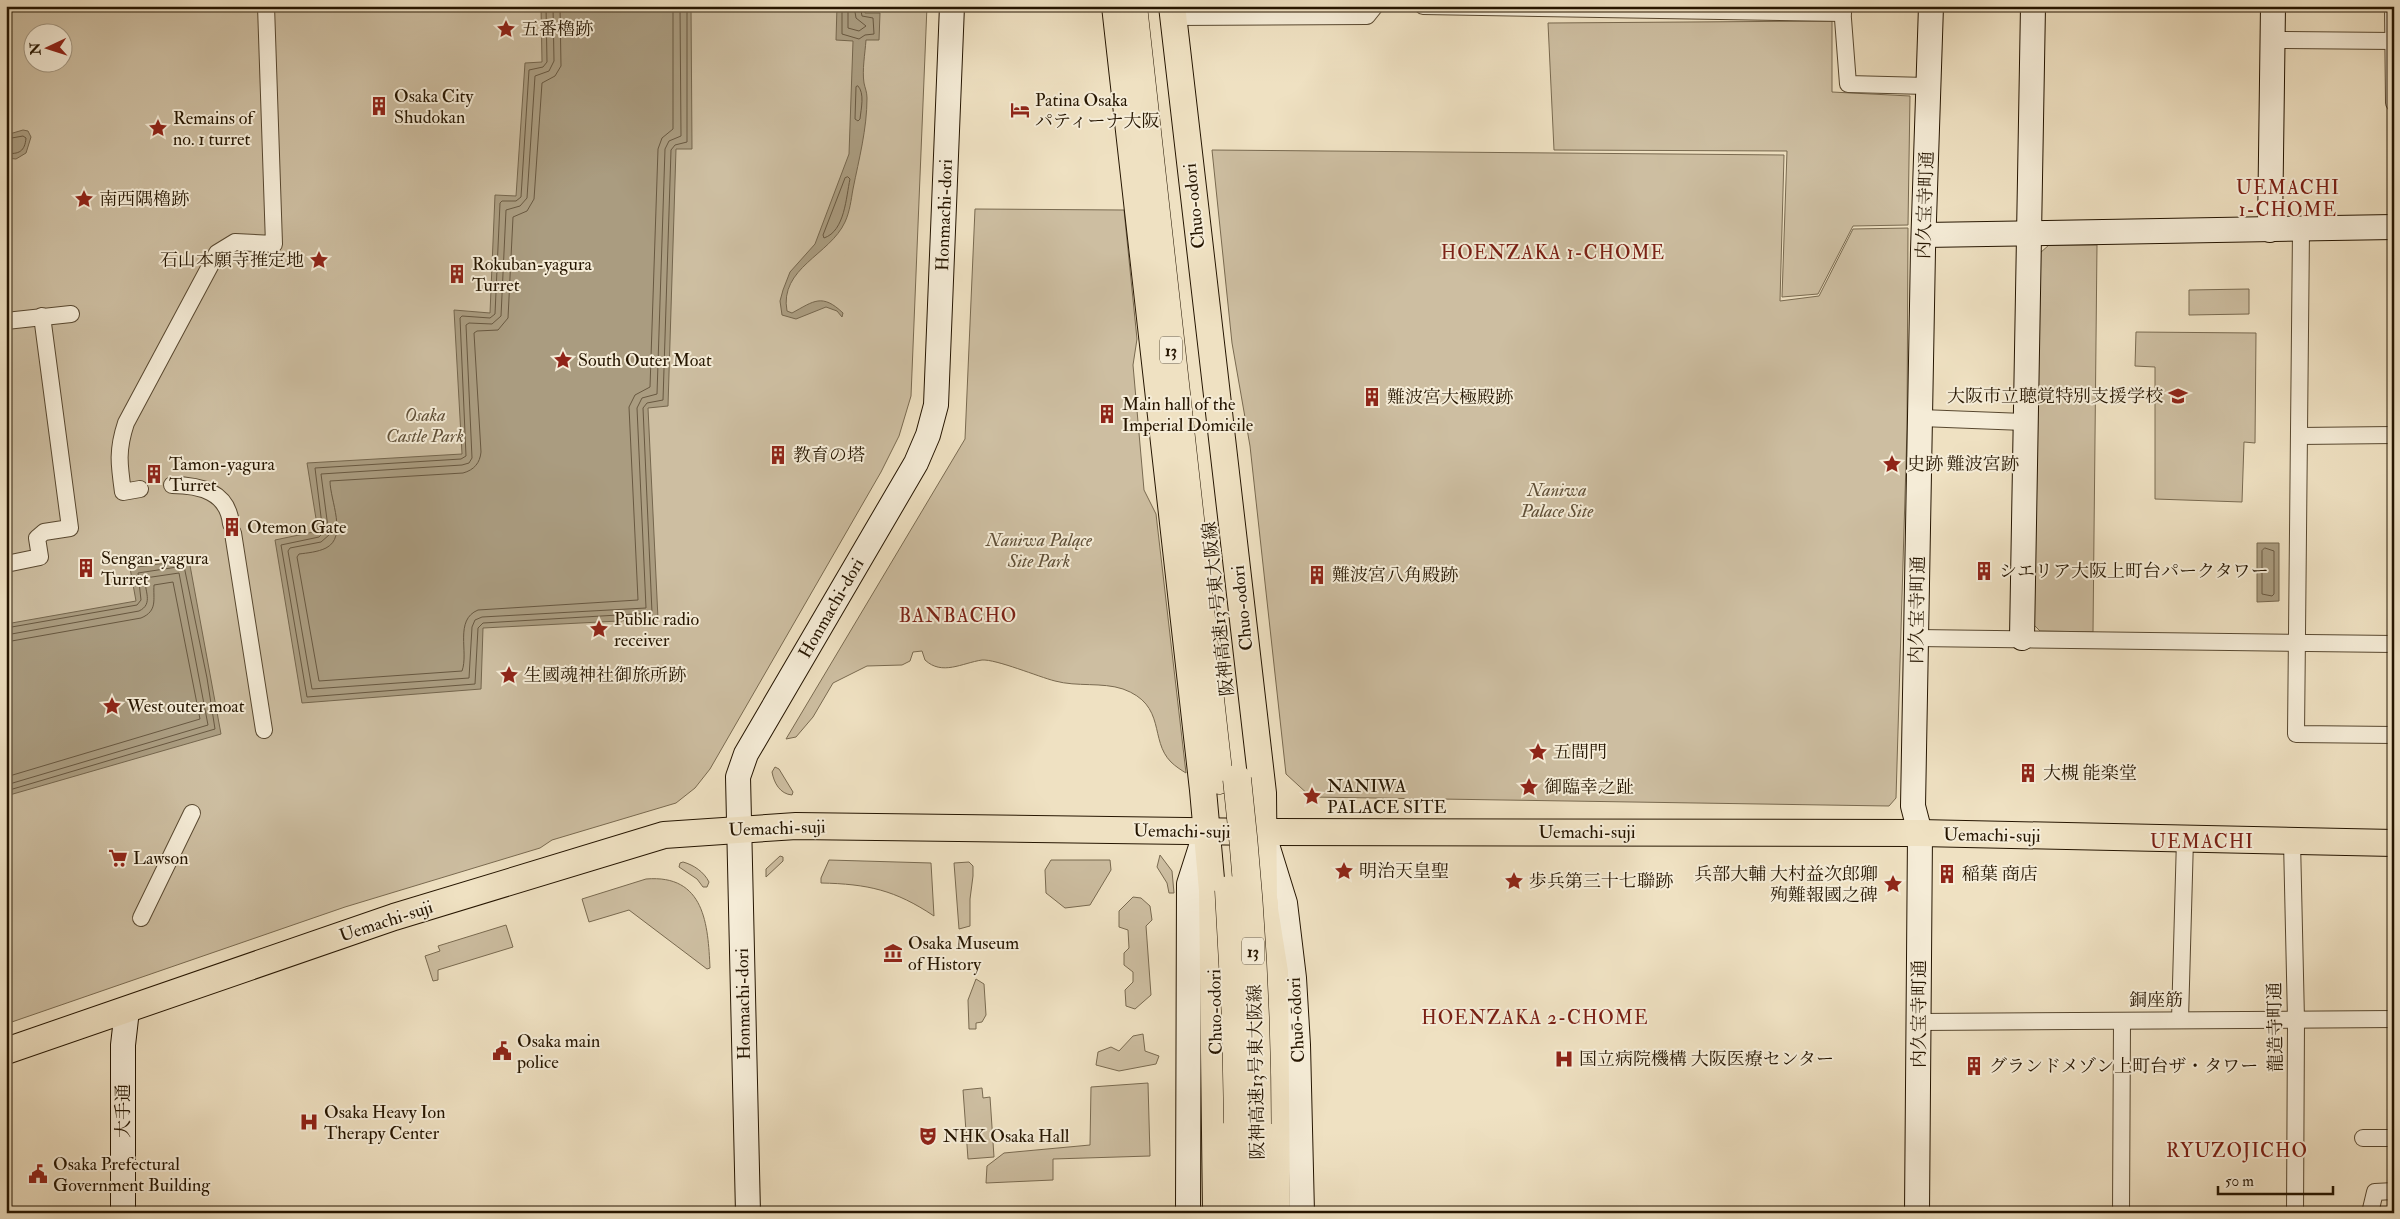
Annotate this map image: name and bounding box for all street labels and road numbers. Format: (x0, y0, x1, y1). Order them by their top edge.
street label: 内久宝寺町通 (1912, 151, 1939, 259)
street label: Honmachi-dori (931, 158, 958, 271)
street label: Chuo-odori (1179, 162, 1210, 250)
road number: 13 (1160, 336, 1182, 364)
street label: 阪神高速13号東大阪線 (1198, 521, 1239, 697)
street label: Honmachi-dori (793, 554, 869, 662)
street label: 内久宝寺町通 (1905, 556, 1930, 664)
street label: Chuo-odori (1227, 564, 1258, 652)
street label: Uemachi-suji (728, 815, 826, 842)
street label: Uemachi-suji (1133, 819, 1231, 844)
street label: Uemachi-suji (1538, 821, 1636, 844)
street label: Uemachi-suji (1943, 823, 2041, 848)
street label: Uemachi-suji (336, 895, 436, 947)
road number: 13 (1242, 938, 1264, 964)
street label: Honmachi-dori (731, 948, 756, 1060)
street label: 内久宝寺町通 (1908, 960, 1931, 1068)
street label: Chuo-odori (1203, 969, 1228, 1055)
street label: Chuō-ōdori (1283, 976, 1310, 1063)
street label: 龍造寺町通 (2263, 982, 2288, 1072)
street label: 阪神高速13号東大阪線 (1243, 984, 1270, 1160)
street label: 銅座筋 (2129, 989, 2183, 1012)
street label: 大手通 (112, 1084, 135, 1138)

